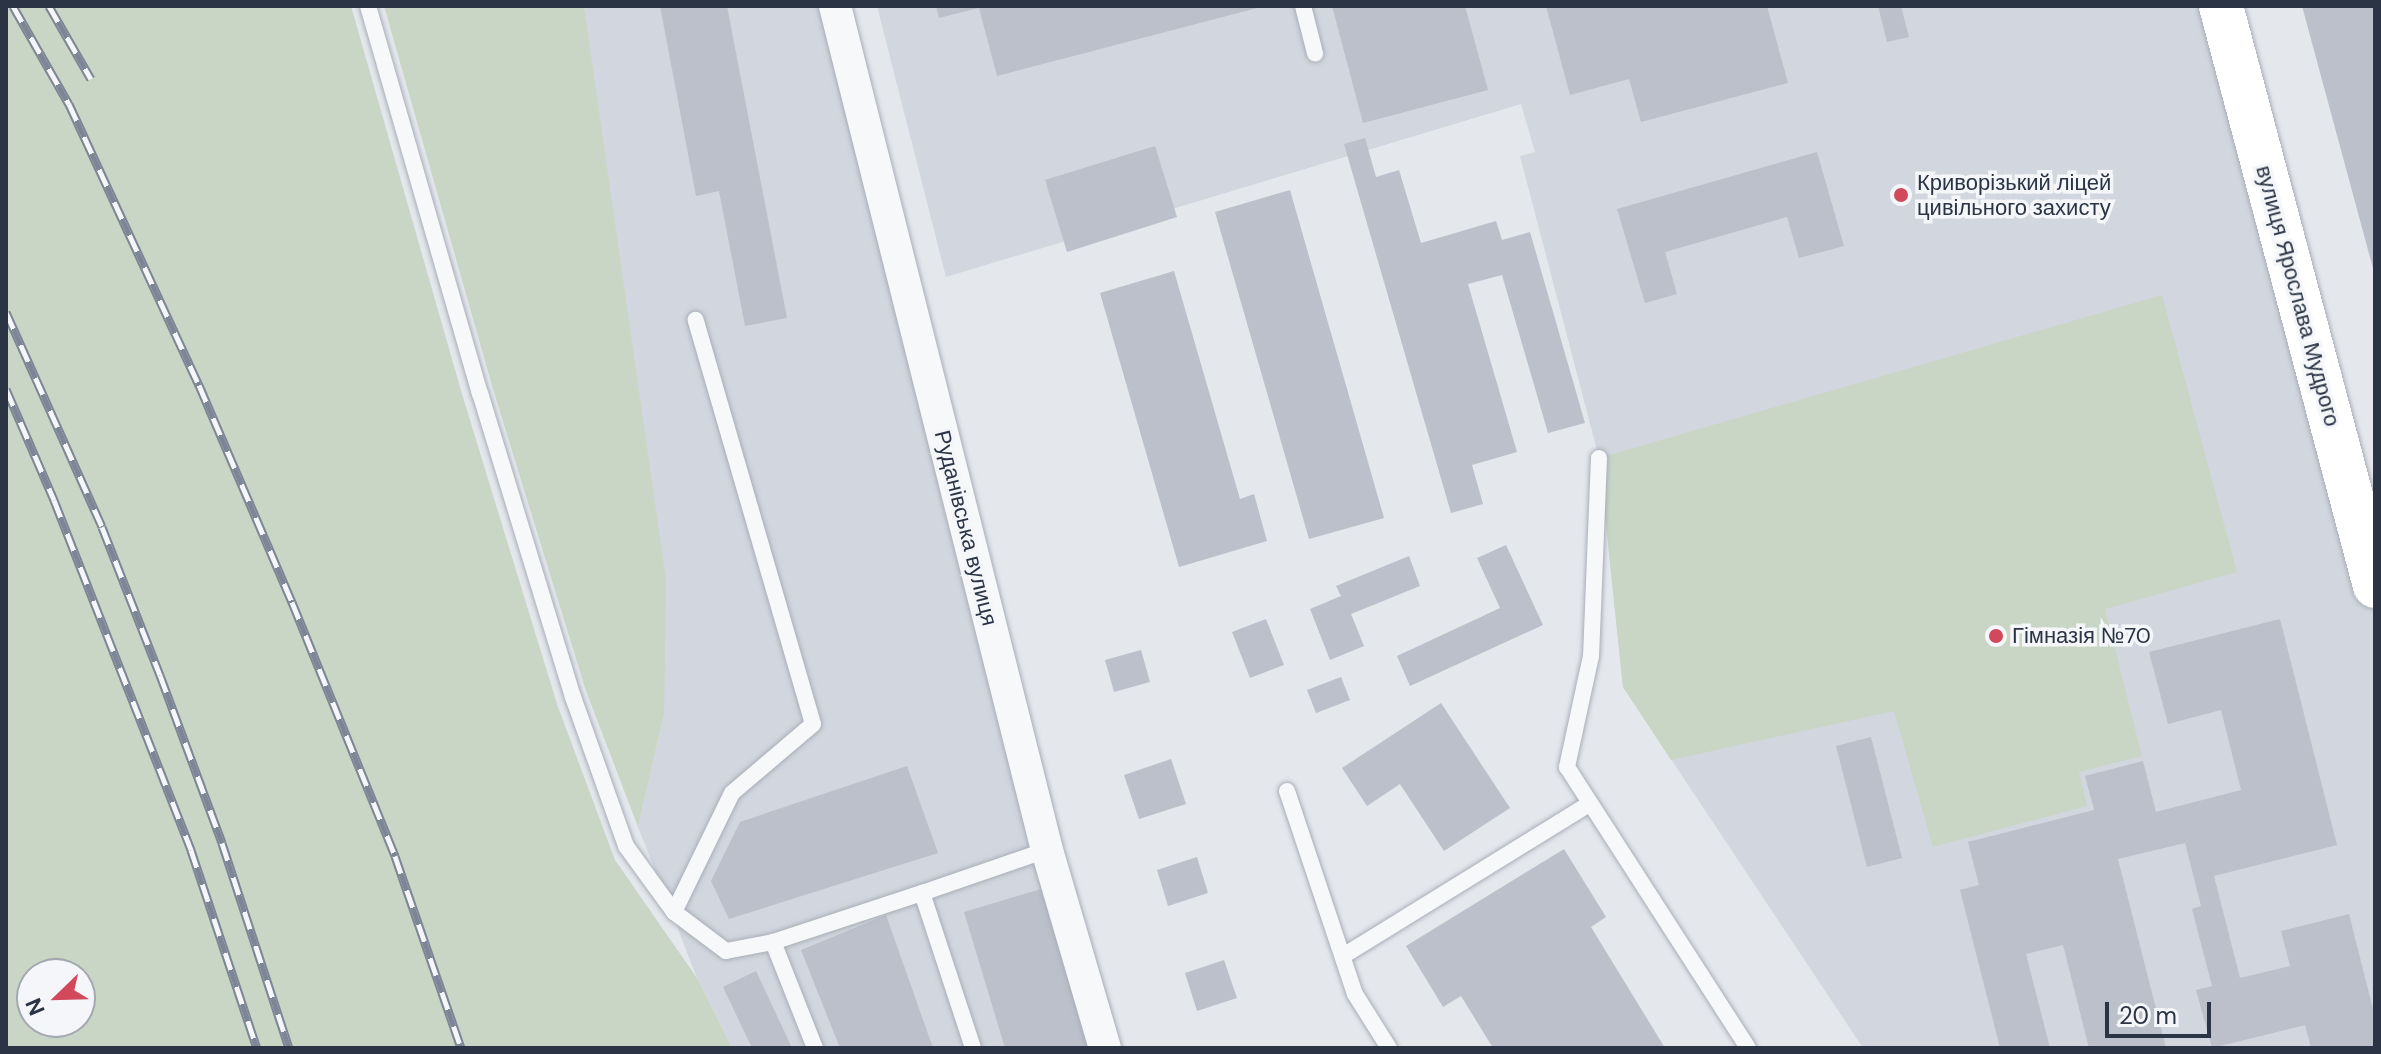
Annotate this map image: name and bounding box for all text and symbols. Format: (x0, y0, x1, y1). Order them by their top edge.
street label: вулиця Ярослава Мудрого (2250, 163, 2346, 429)
place label: Криворізький ліцей цивільного захисту (1917, 169, 2111, 220)
marker: Криворізький ліцей цивільного захисту (1892, 186, 1910, 204)
street label: Руданівська вулиця (929, 428, 1003, 628)
place label: Гімназія №70 (2012, 623, 2151, 649)
marker: Гімназія №70 (1987, 627, 2005, 645)
north arrow (16, 958, 96, 1038)
scale bar (2109, 986, 2215, 1036)
text: N (19, 994, 52, 1020)
text: 20 m (2119, 1000, 2177, 1031)

